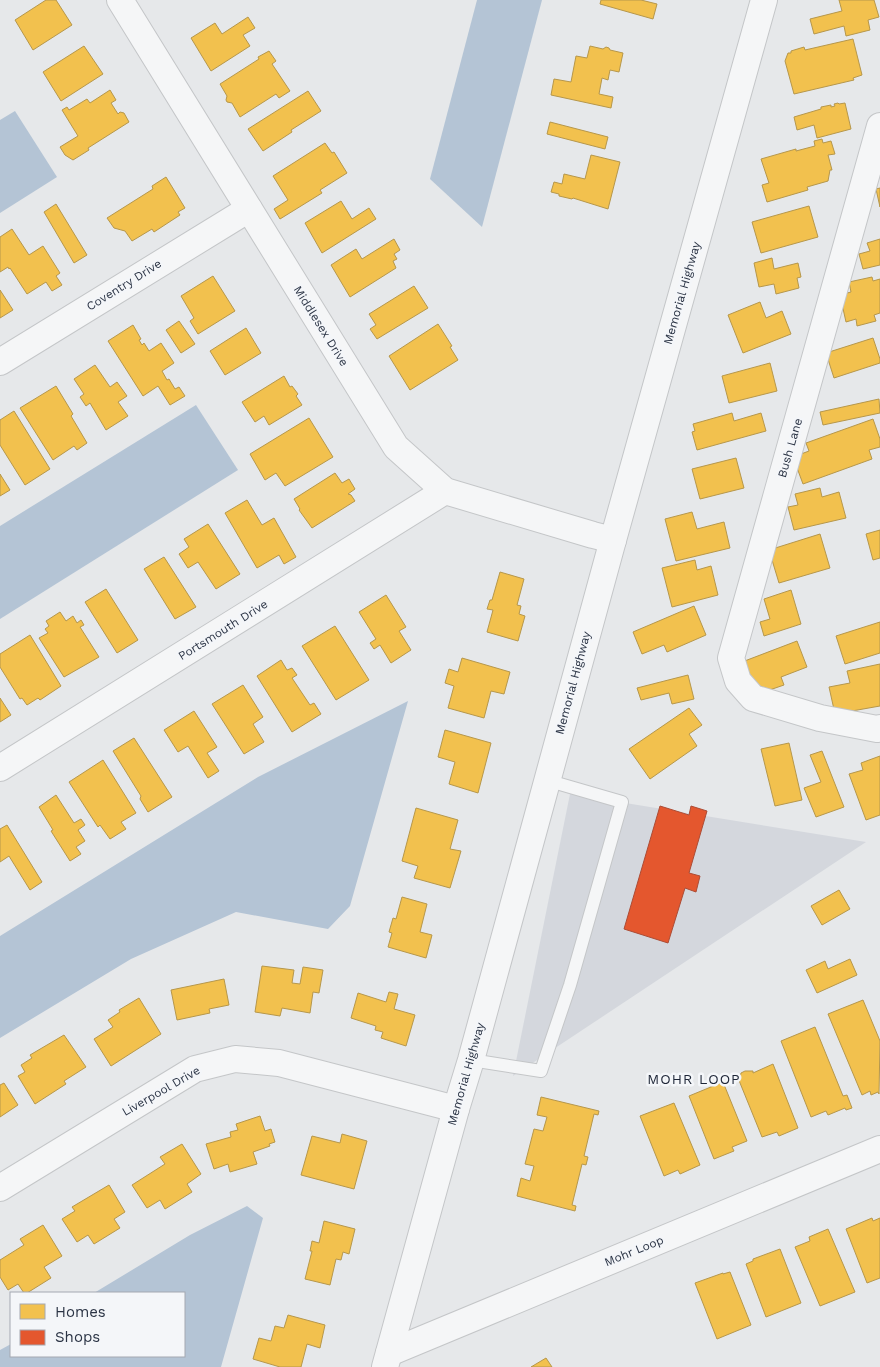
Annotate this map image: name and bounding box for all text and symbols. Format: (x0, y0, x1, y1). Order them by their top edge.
street label: Memorial Highway (661, 239, 704, 346)
street label: Coventry Drive (84, 256, 164, 314)
street label: Middlesex Drive (291, 283, 351, 369)
street label: Bush Lane (775, 416, 805, 479)
street label: Portsmouth Drive (176, 597, 270, 663)
street label: Memorial Highway (552, 629, 594, 736)
street label: Memorial Highway (445, 1020, 488, 1127)
street label: Liverpool Drive (120, 1063, 202, 1119)
district label: MOHR LOOP (647, 1071, 741, 1087)
street label: Mohr Loop (602, 1233, 666, 1269)
legend (10, 1292, 185, 1357)
text: Homes (55, 1303, 106, 1321)
text: Shops (55, 1328, 100, 1346)

